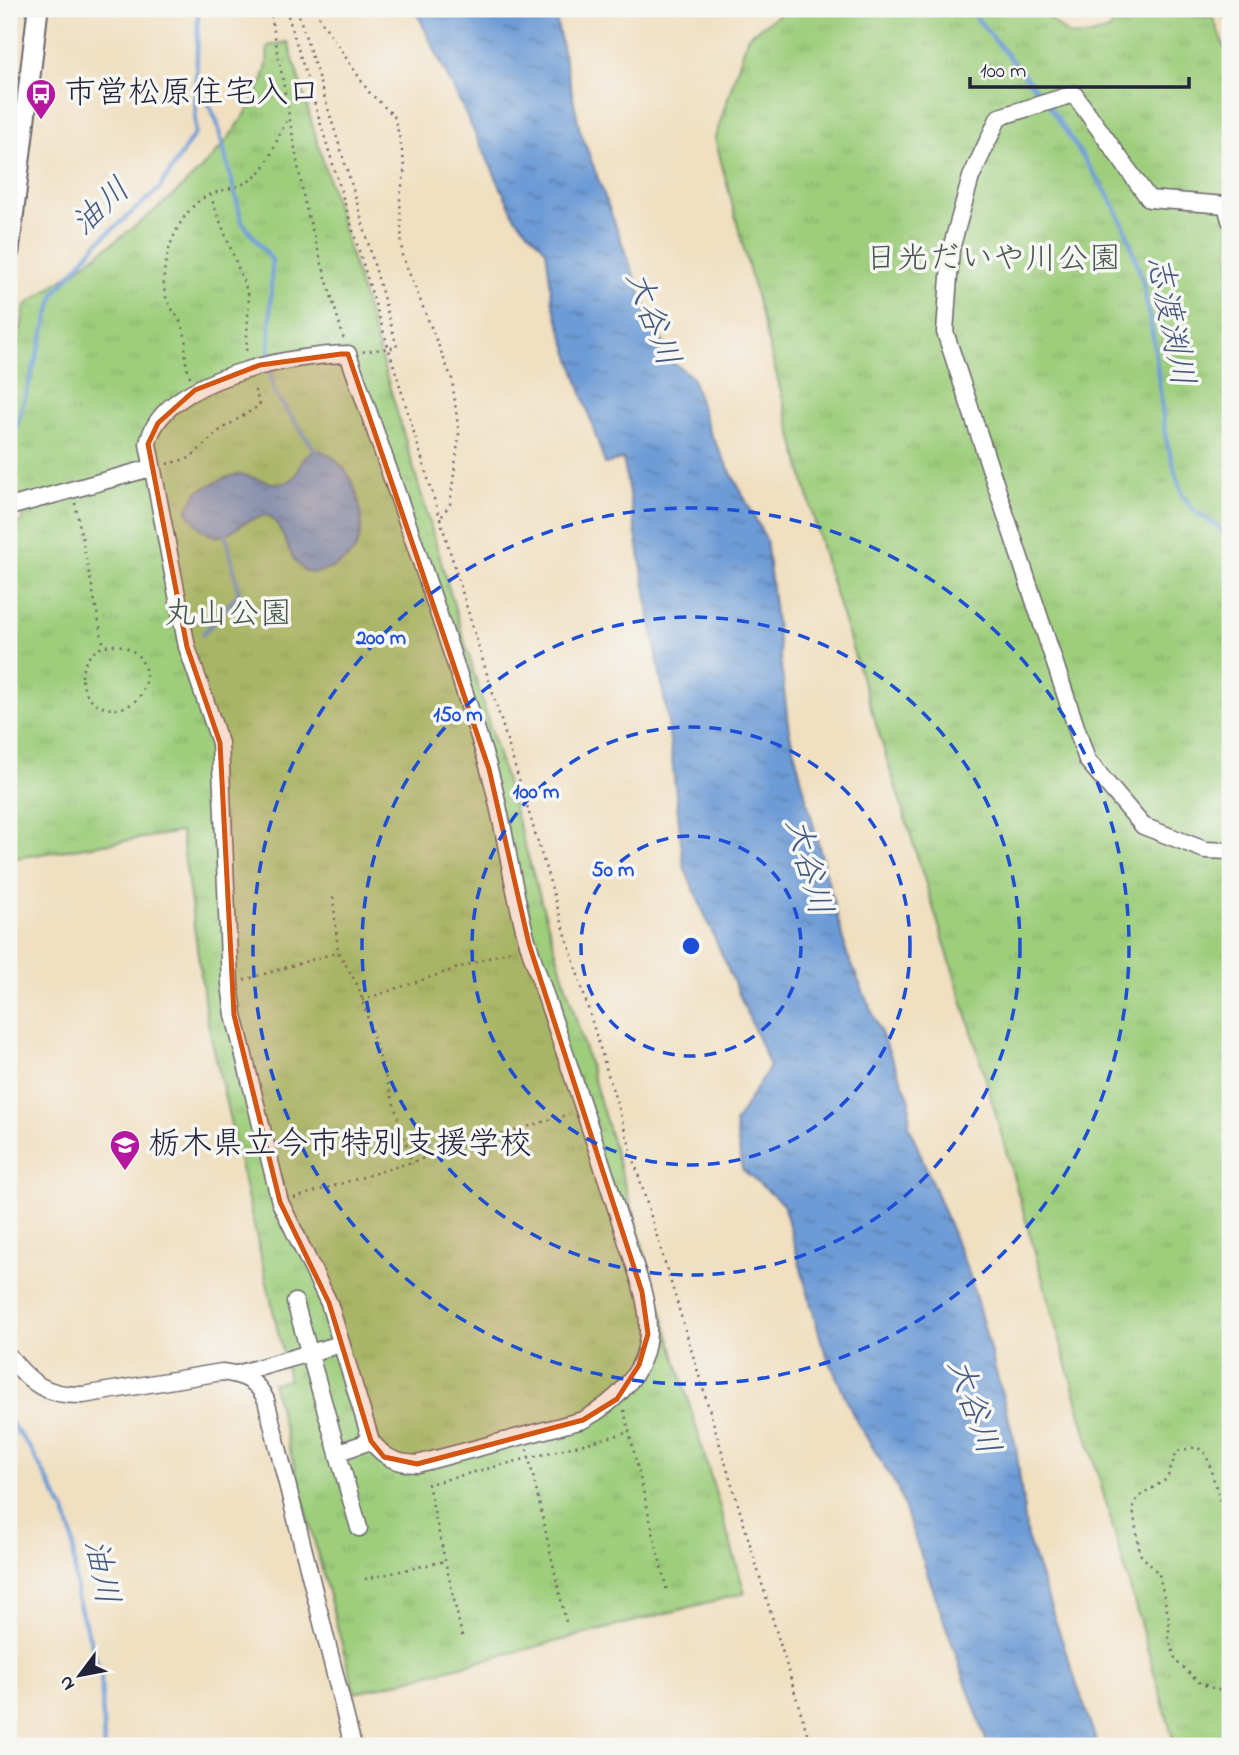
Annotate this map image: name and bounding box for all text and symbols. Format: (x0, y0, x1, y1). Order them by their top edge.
scale bar (970, 46, 1188, 90)
text: 100 m (980, 57, 1026, 87)
place label: 市営松原住宅入口 (64, 71, 320, 118)
bus stop icon: 市営松原住宅入口 (24, 77, 58, 121)
water label: 油川 (61, 168, 143, 248)
park label: 日光だいや川公園 (865, 237, 1121, 284)
water label: 志渡渕川 (1133, 252, 1205, 390)
water label: 大谷川 (612, 264, 690, 374)
park label: 丸山公園 (164, 592, 292, 639)
text: 200 m (355, 624, 406, 654)
text: 150 m (433, 701, 483, 731)
text: 100 m (513, 778, 559, 808)
water label: 大谷川 (771, 813, 843, 921)
text: 50 m (592, 856, 634, 886)
centre of rings (679, 934, 703, 958)
place label: 栃木県立今市特別支援学校 (148, 1122, 532, 1169)
school or university icon: 栃木県立今市特別支援学校 (108, 1128, 142, 1172)
water label: 大谷川 (933, 1352, 1011, 1462)
water label: 油川 (70, 1535, 130, 1609)
north arrow (46, 1640, 116, 1710)
text: N (53, 1670, 83, 1695)

